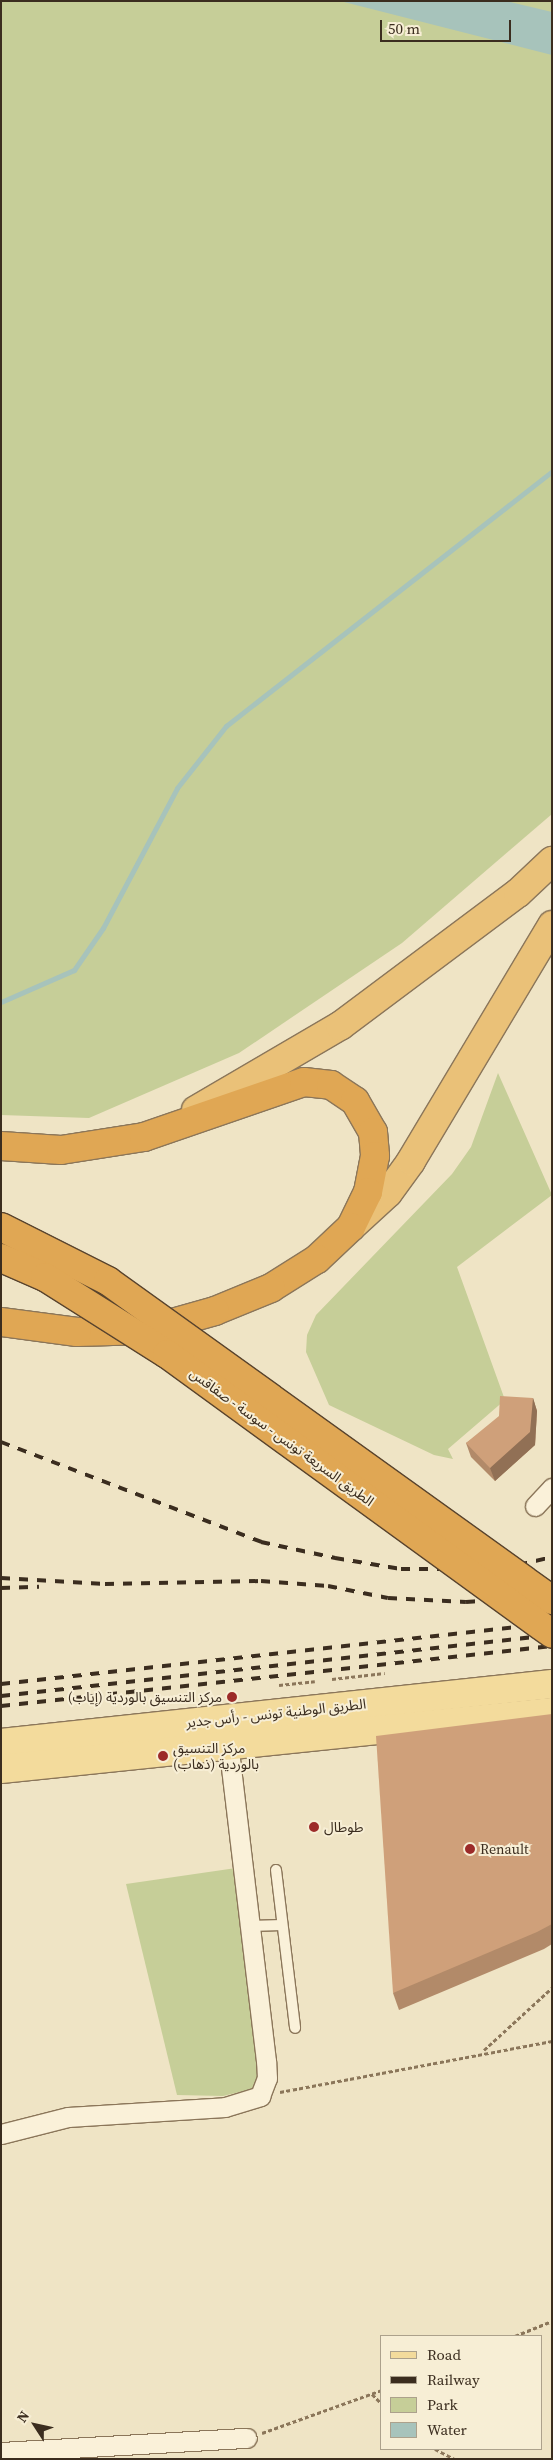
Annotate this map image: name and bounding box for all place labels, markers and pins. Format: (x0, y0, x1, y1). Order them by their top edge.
place label: مركز التنسيق بالوردية (إياب) (68, 1689, 222, 1705)
marker: مركز التنسيق بالوردية (إياب) (226, 1691, 238, 1703)
place label: مركز التنسيق بالوردية (ذهاب) (173, 1740, 259, 1772)
marker: مركز التنسيق بالوردية (ذهاب) (157, 1750, 169, 1762)
place label: طوطال (324, 1819, 363, 1835)
marker: طوطال (308, 1821, 320, 1833)
place label: Renault (480, 1841, 529, 1857)
marker: Renault (464, 1843, 476, 1855)

